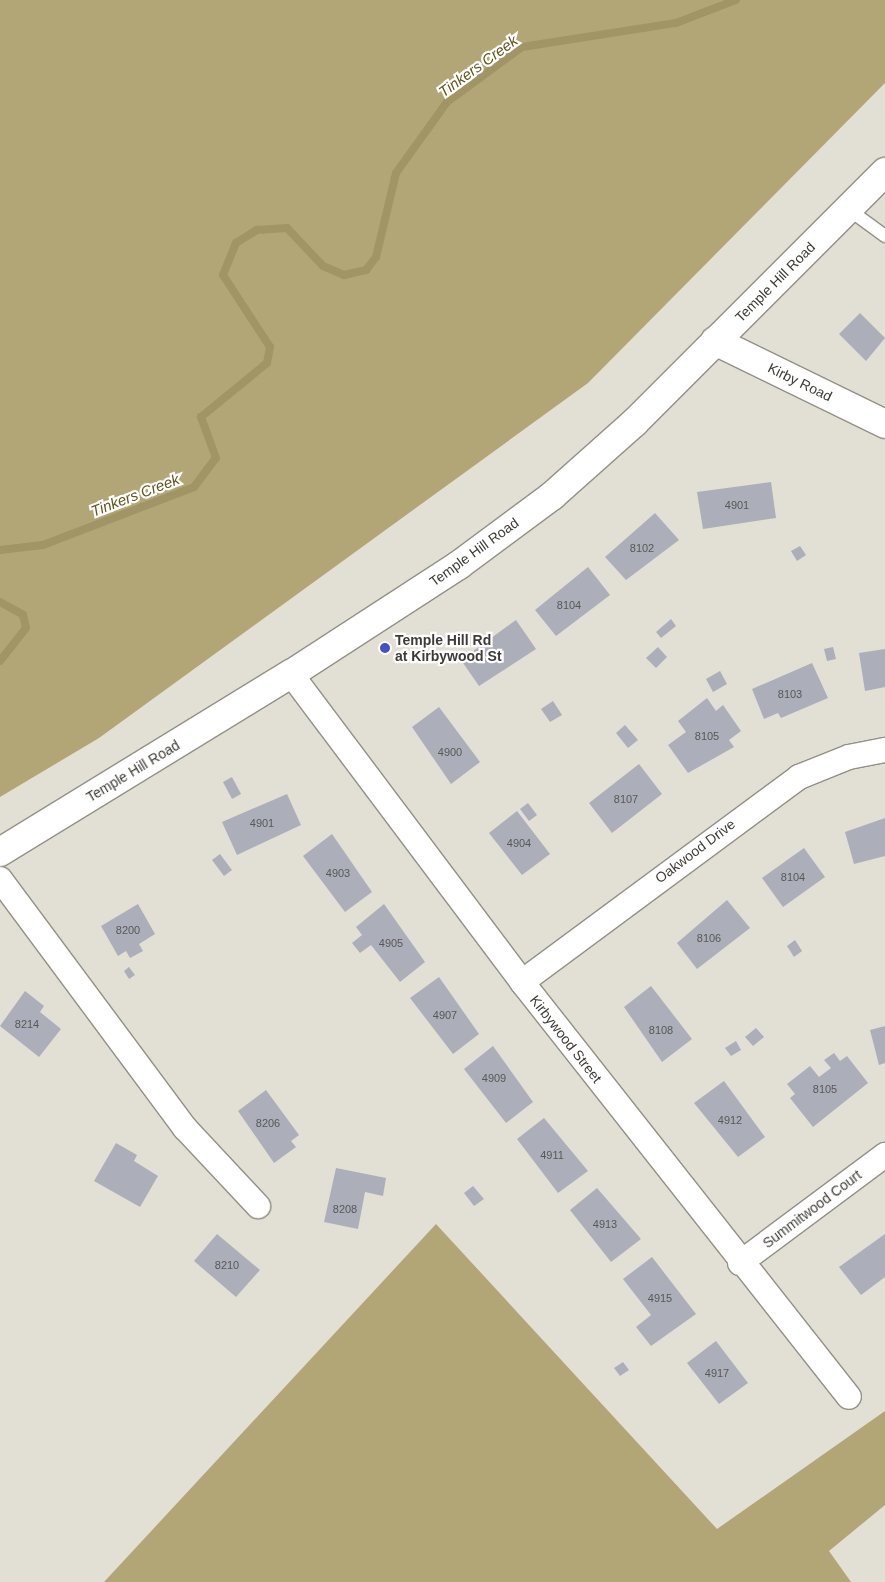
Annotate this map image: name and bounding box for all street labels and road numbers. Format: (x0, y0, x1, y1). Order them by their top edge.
street label: Temple Hill Road (732, 239, 818, 325)
street label: Kirby Road (765, 359, 835, 405)
street label: Temple Hill Road (426, 514, 522, 590)
street label: Temple Hill Road (83, 737, 183, 805)
street label: Oakwood Drive (652, 815, 738, 887)
street label: Kirbywood Street (527, 992, 605, 1086)
street label: Summitwood Court (759, 1166, 865, 1252)

